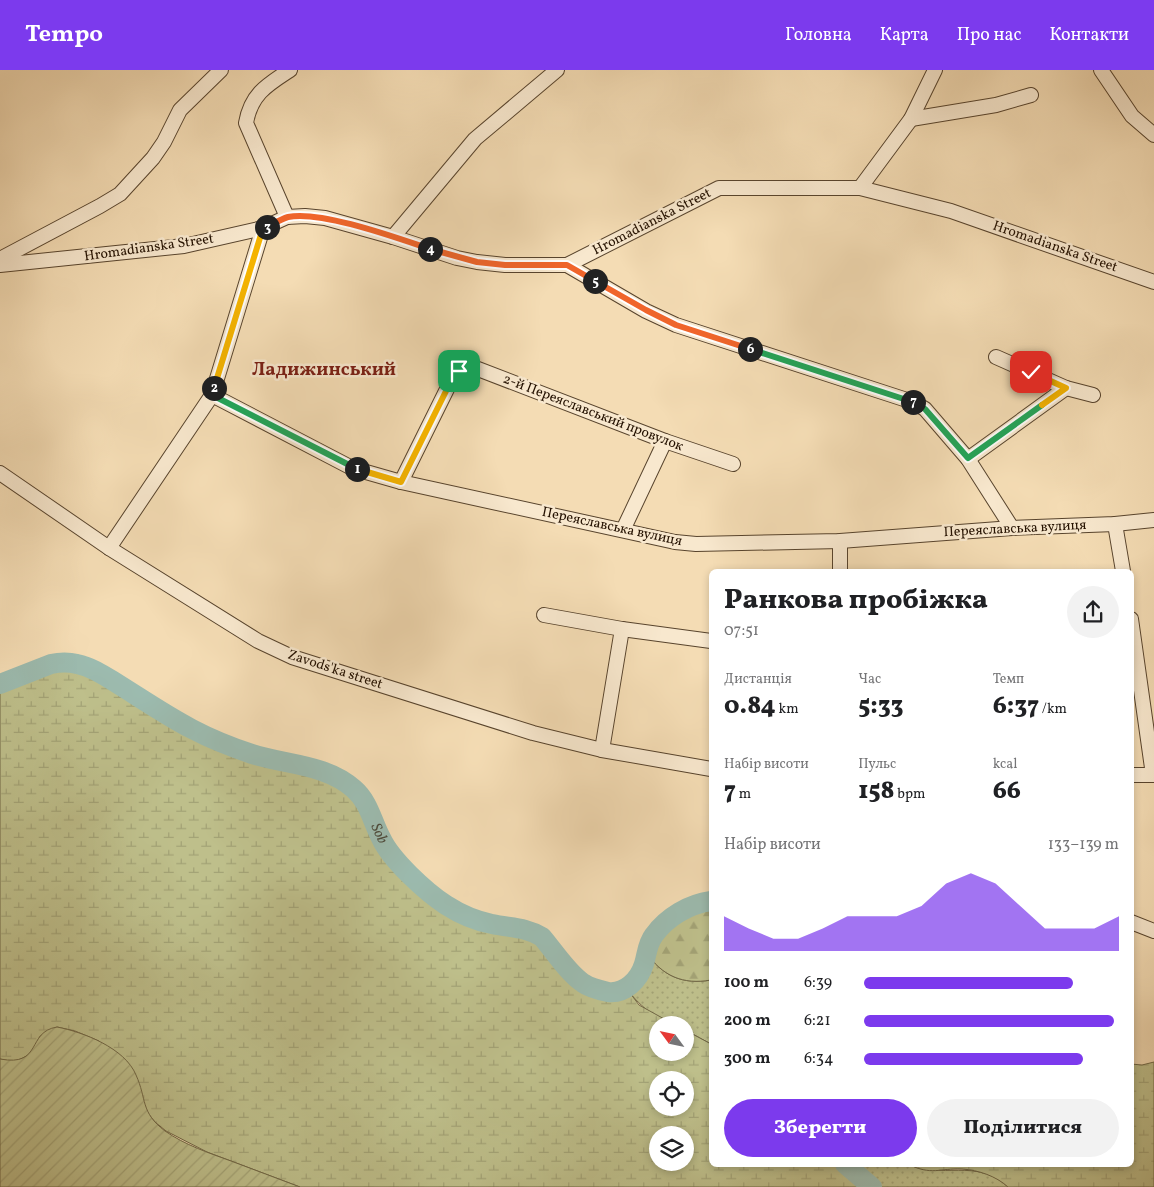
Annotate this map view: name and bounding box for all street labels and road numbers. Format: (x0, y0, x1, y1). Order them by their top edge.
street label: Hromadianska Street (589, 184, 715, 260)
street label: Hromadianska Street (990, 217, 1120, 277)
street label: Hromadianska Street (83, 229, 215, 267)
street label: 2-й Переяславський провулок (500, 370, 686, 456)
street label: Переяславська вулиця (540, 503, 684, 551)
street label: Переяславська вулиця (943, 516, 1087, 542)
street label: Zavods'ka street (285, 646, 385, 694)

